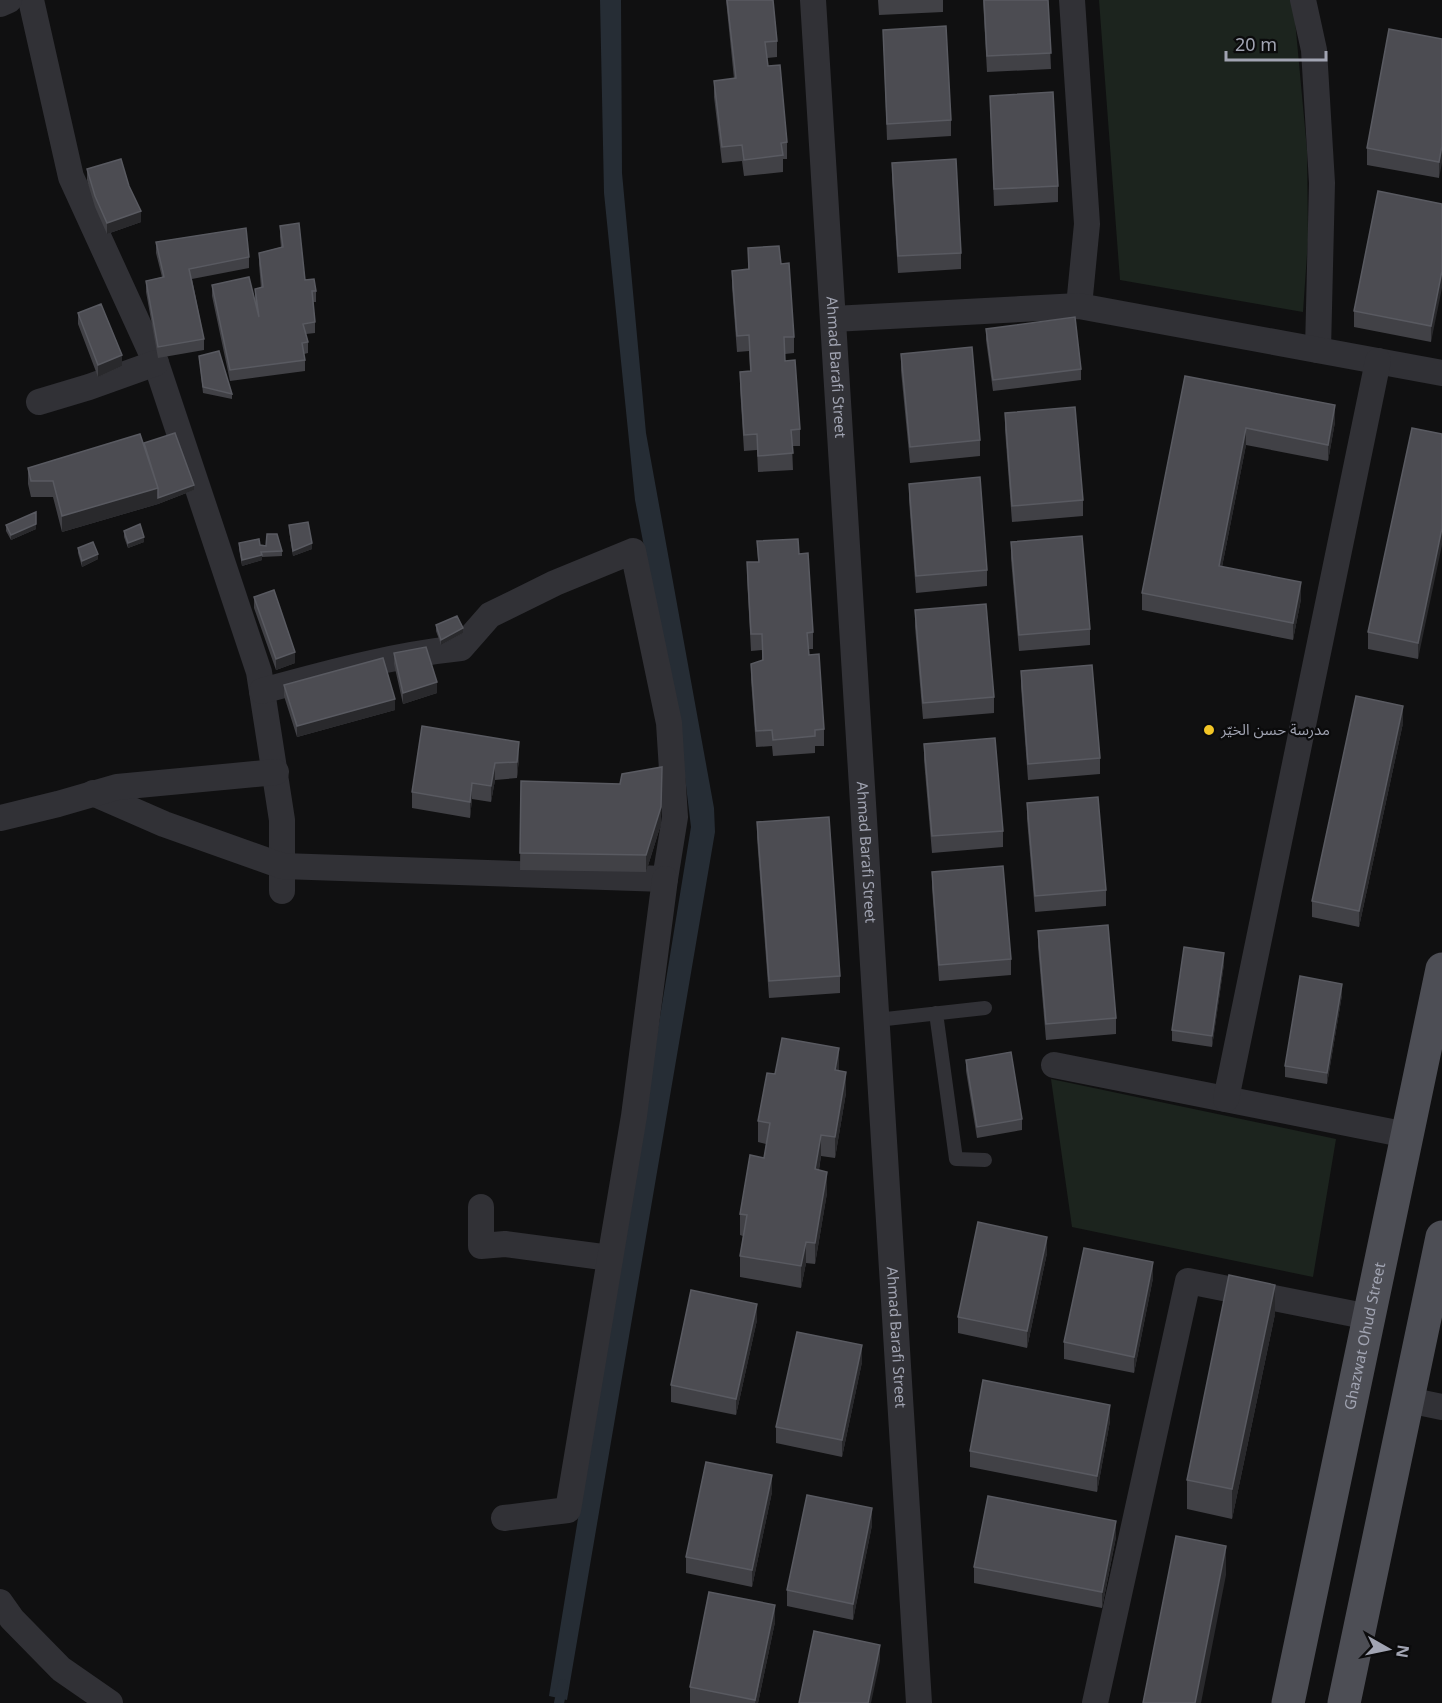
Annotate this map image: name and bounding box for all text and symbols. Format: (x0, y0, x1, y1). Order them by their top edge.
scale bar (1226, 24, 1326, 62)
text: 20 m (1235, 32, 1277, 56)
street label: Ahmad Barafi Street (822, 296, 851, 439)
place label: مدرسة حسن الخيّر (1220, 719, 1330, 739)
marker: مدرسة حسن الخيّر (1202, 723, 1216, 737)
street label: Ahmad Barafi Street (853, 781, 881, 924)
street label: Ghazwat Ohud Street (1339, 1259, 1389, 1412)
street label: Ahmad Barafi Street (883, 1266, 912, 1409)
north arrow (1358, 1619, 1418, 1679)
text: N (1391, 1643, 1415, 1659)

